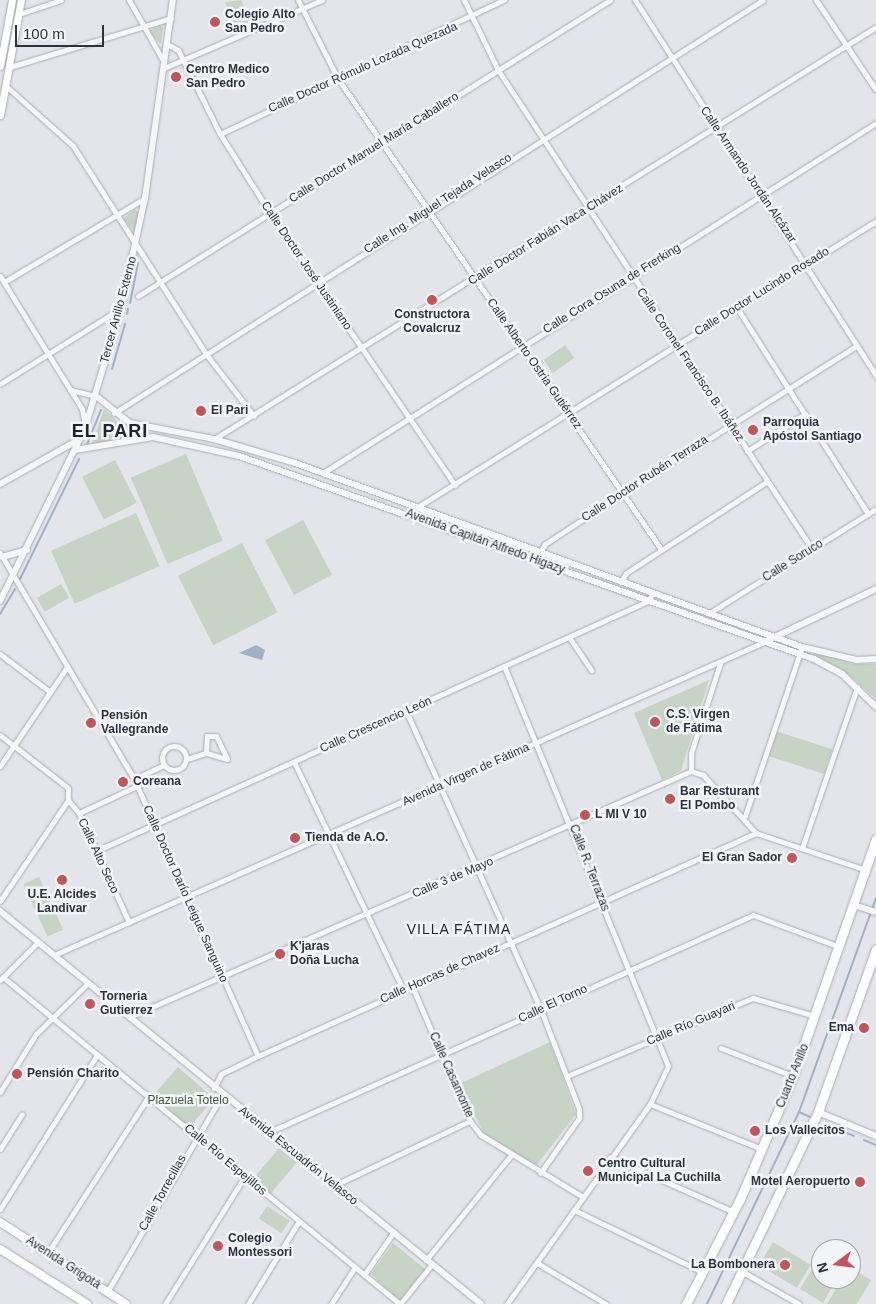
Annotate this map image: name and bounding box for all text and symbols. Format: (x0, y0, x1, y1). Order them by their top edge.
place label: Colegio Alto San Pedro (225, 8, 296, 36)
scale bar (18, 15, 106, 47)
marker: Colegio Alto San Pedro (209, 16, 221, 28)
street label: Calle Doctor Rómulo Lozada Quezada (266, 20, 460, 116)
text: 100 m (23, 25, 65, 42)
place label: Centro Medico San Pedro (186, 63, 269, 91)
marker: Centro Medico San Pedro (170, 71, 182, 83)
street label: Calle Doctor Manuel María Caballero (286, 90, 462, 206)
street label: Calle Armando Jordán Alcázar (697, 104, 799, 246)
street label: Calle Ing. Miguel Tejada Velasco (361, 151, 515, 257)
street label: Calle Doctor Fabián Vaca Chávez (466, 181, 626, 289)
street label: Calle Doctor José Justiniano (258, 199, 354, 333)
street label: Calle Cora Osuna de Frerking (541, 241, 683, 337)
street label: Calle Doctor Lucindo Rosado (692, 245, 832, 339)
street label: Tercer Anillo Externo (98, 255, 140, 365)
street label: Calle Coronel Francisco B. Ibáñez (633, 285, 747, 445)
marker: Constructora Covalcruz (426, 294, 438, 306)
street label: Calle Alberto Ostria Gutiérrez (483, 296, 585, 432)
place label: Constructora Covalcruz (394, 308, 470, 336)
place label: El Pari (211, 404, 248, 418)
marker: El Pari (195, 405, 207, 417)
place label: Parroquia Apóstol Santiago (763, 416, 862, 444)
district label: EL PARI (71, 420, 149, 442)
marker: Parroquia Apóstol Santiago (747, 424, 759, 436)
street label: Calle Doctor Rubén Terraza (579, 433, 711, 525)
street label: Avenida Capitán Alfredo Higazy (403, 506, 567, 578)
street label: Calle Soruco (760, 537, 826, 585)
street label: Calle Crescencio León (318, 694, 434, 756)
place label: C.S. Virgen de Fátima (666, 708, 730, 736)
place label: Pensión Vallegrande (101, 709, 168, 737)
marker: C.S. Virgen de Fátima (648, 715, 662, 729)
marker: Pensión Vallegrande (85, 717, 97, 729)
street label: Avenida Virgen de Fátima (400, 740, 532, 810)
place label: Coreana (133, 775, 181, 789)
marker: Coreana (117, 776, 129, 788)
place label: Bar Resturant El Pombo (680, 785, 759, 813)
marker: Bar Resturant El Pombo (664, 793, 676, 805)
street label: Calle Doctor Darío Leigue Sanguino (139, 803, 231, 985)
place label: L MI V 10 (595, 808, 647, 822)
marker: L MI V 10 (579, 809, 591, 821)
street label: Calle Alto Seco (74, 816, 122, 896)
street label: Calle R. Terrazas (566, 822, 612, 914)
place label: Tienda de A.O. (305, 831, 389, 845)
marker: Tienda de A.O. (289, 832, 301, 844)
place label: El Gran Sador (702, 851, 782, 865)
marker: El Gran Sador (786, 852, 798, 864)
street label: Calle 3 de Mayo (410, 854, 496, 902)
marker: U.E. Alcides Landivar (56, 874, 68, 886)
place label: U.E. Alcides Landivar (27, 888, 97, 916)
district label: VILLA FÁTIMA (405, 921, 513, 937)
place label: K'jaras Doña Lucha (290, 940, 359, 968)
street label: Calle Horcas de Chavez (378, 941, 502, 1007)
marker: K'jaras Doña Lucha (274, 948, 286, 960)
street label: Calle El Torno (516, 982, 590, 1026)
place label: Torneria Gutierrez (100, 990, 153, 1018)
marker: Torneria Gutierrez (84, 998, 96, 1010)
street label: Calle Río Guayari (645, 999, 737, 1049)
place label: Ema (829, 1021, 854, 1035)
marker: Ema (858, 1022, 870, 1034)
street label: Calle Casamonte (426, 1030, 476, 1120)
street label: Cuarto Anillo (773, 1041, 813, 1111)
place label: Pensión Charito (27, 1067, 119, 1081)
marker: Pensión Charito (11, 1068, 23, 1080)
park label: Plazuela Totelo (147, 1094, 229, 1108)
street label: Avenida Escuadrón Velasco (235, 1103, 361, 1209)
street label: Calle Río Espejillos (181, 1121, 269, 1199)
place label: Los Vallecitos (765, 1124, 845, 1138)
marker: Los Vallecitos (749, 1125, 761, 1137)
street label: Calle Torrecillas (136, 1152, 190, 1234)
place label: Centro Cultural Municipal La Cuchilla (598, 1157, 721, 1185)
marker: Centro Cultural Municipal La Cuchilla (582, 1165, 594, 1177)
place label: Motel Aeropuerto (751, 1175, 850, 1189)
marker: Motel Aeropuerto (854, 1176, 866, 1188)
place label: Colegio Montessori (228, 1232, 292, 1260)
street label: Avenida Grigotá (23, 1234, 103, 1292)
north arrow (811, 1239, 861, 1289)
marker: Colegio Montessori (212, 1240, 224, 1252)
place label: La Bombonera (691, 1258, 775, 1272)
marker: La Bombonera (779, 1259, 791, 1271)
text: N (813, 1261, 832, 1275)

